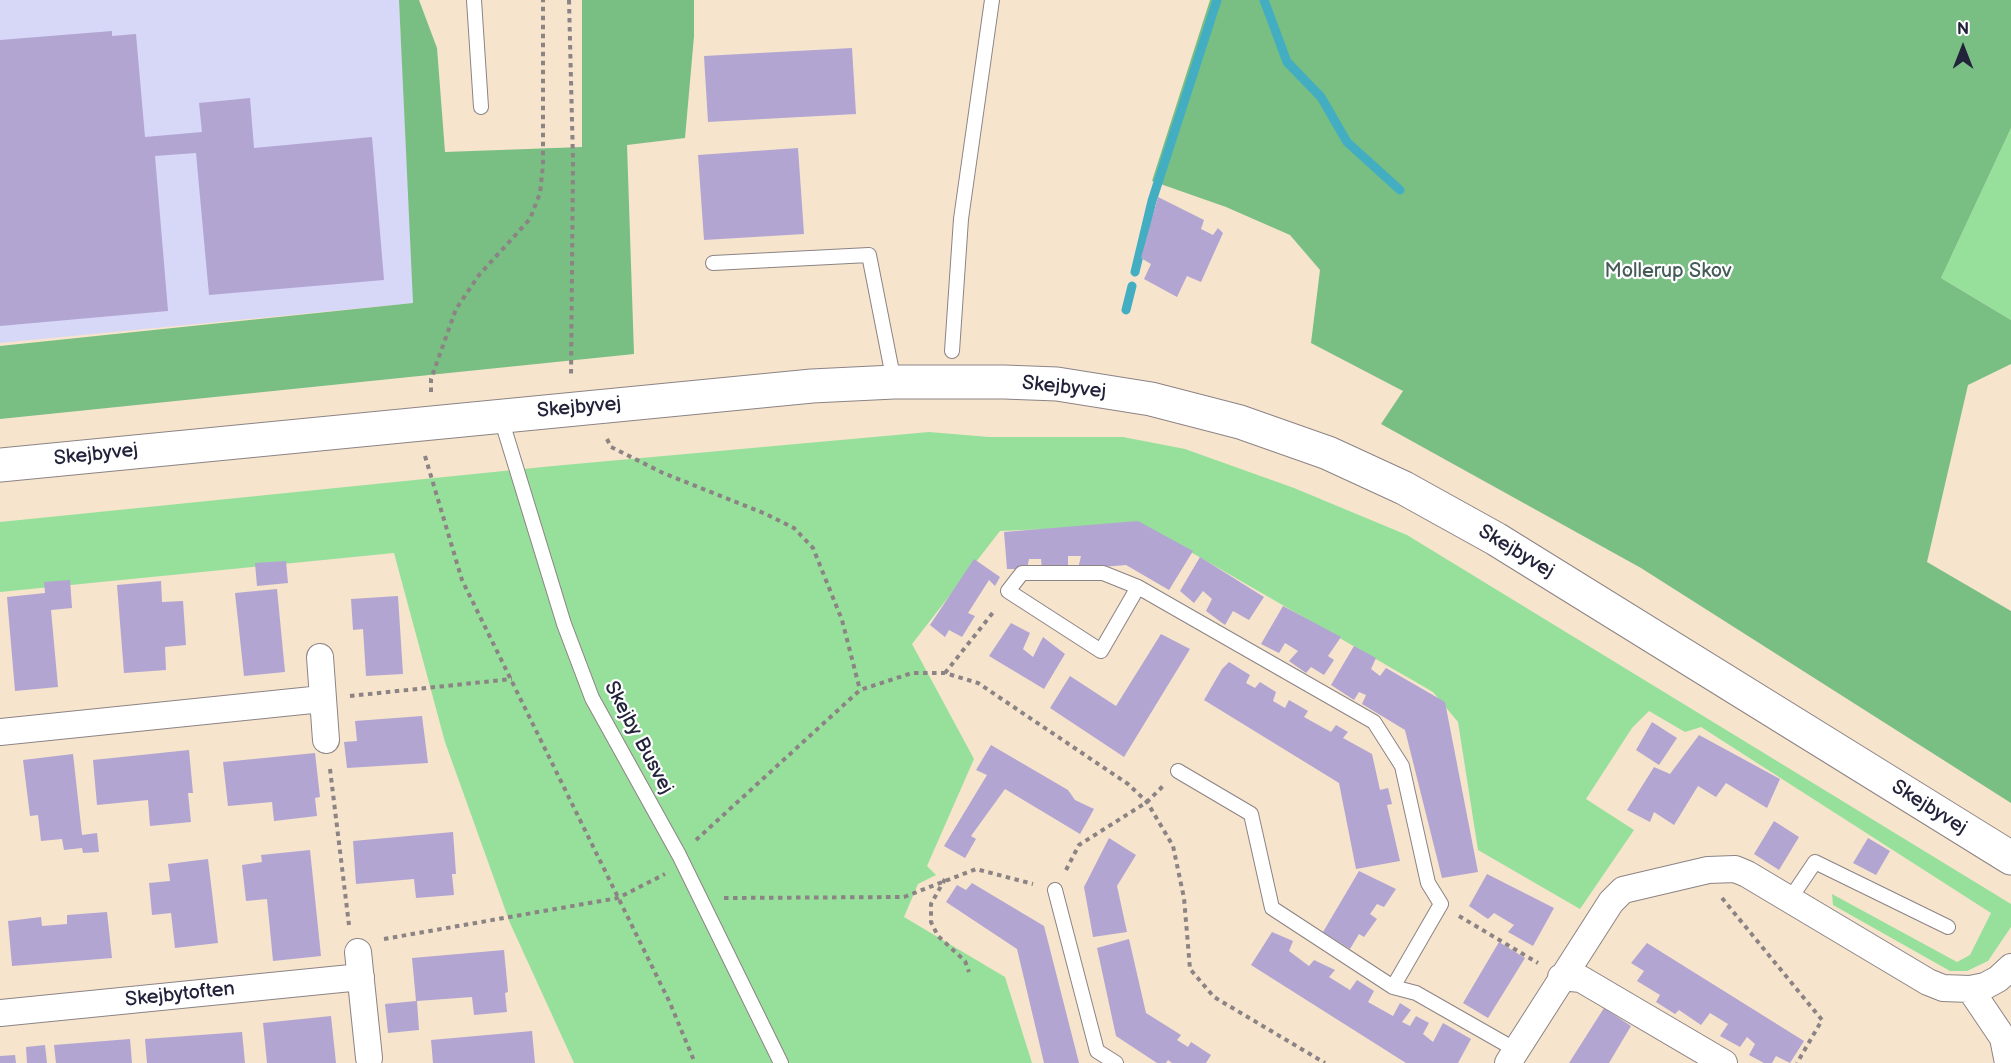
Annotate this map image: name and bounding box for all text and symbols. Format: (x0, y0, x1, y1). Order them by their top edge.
north arrow (1933, 18, 1993, 78)
text: N (1957, 20, 1969, 39)
park label: Mollerup Skov (1604, 260, 1732, 284)
street label: Skejbyvej (1021, 372, 1107, 404)
street label: Skejbyvej (536, 392, 622, 424)
street label: Skejbyvej (53, 439, 139, 471)
street label: Skejbyvej (1474, 520, 1558, 584)
street label: Skejby Busvej (598, 677, 678, 799)
street label: Skejbyvej (1887, 775, 1971, 841)
street label: Skejbytoften (124, 977, 236, 1013)

